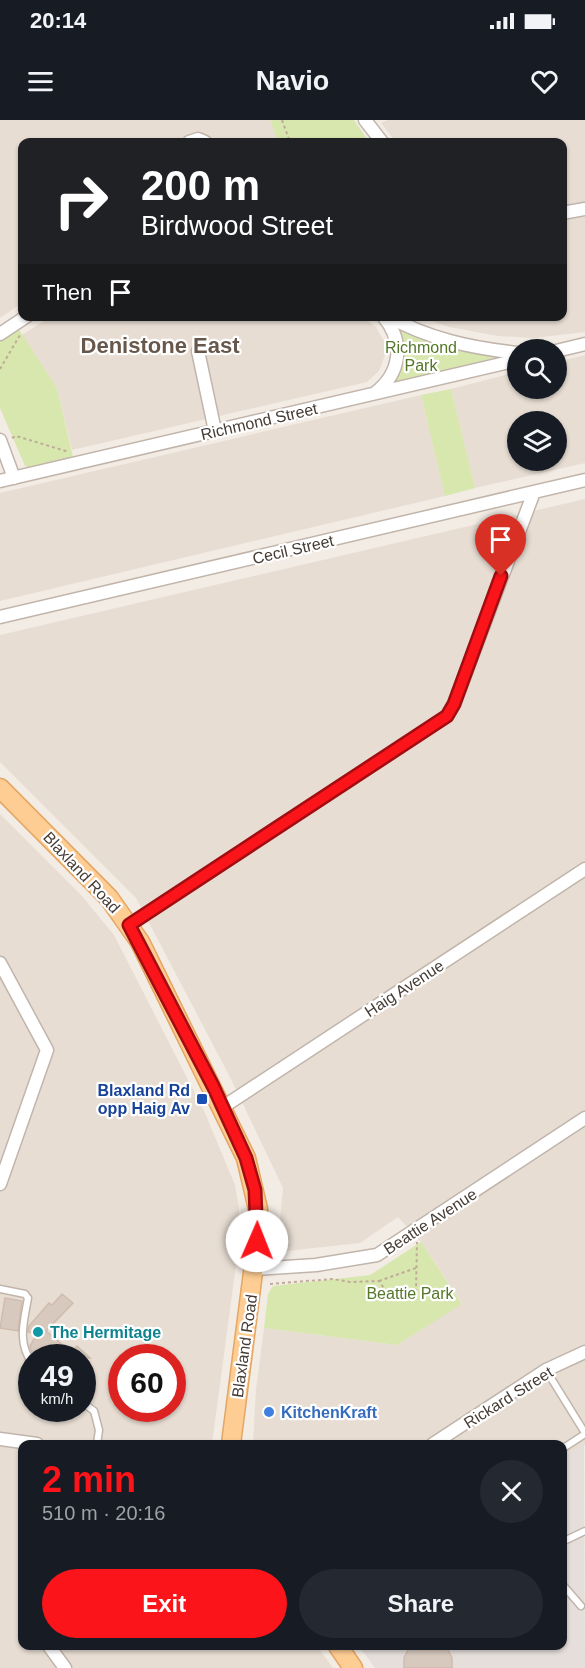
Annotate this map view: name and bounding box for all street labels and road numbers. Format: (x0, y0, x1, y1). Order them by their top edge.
street label: Richmond Street (199, 400, 320, 443)
street label: Cecil Street (251, 532, 336, 567)
street label: Blaxland Road (40, 828, 123, 916)
street label: Haig Avenue (362, 957, 447, 1020)
street label: Beattie Avenue (381, 1185, 480, 1258)
street label: Blaxland Road (229, 1293, 260, 1399)
street label: Rickard Street (461, 1363, 556, 1431)

